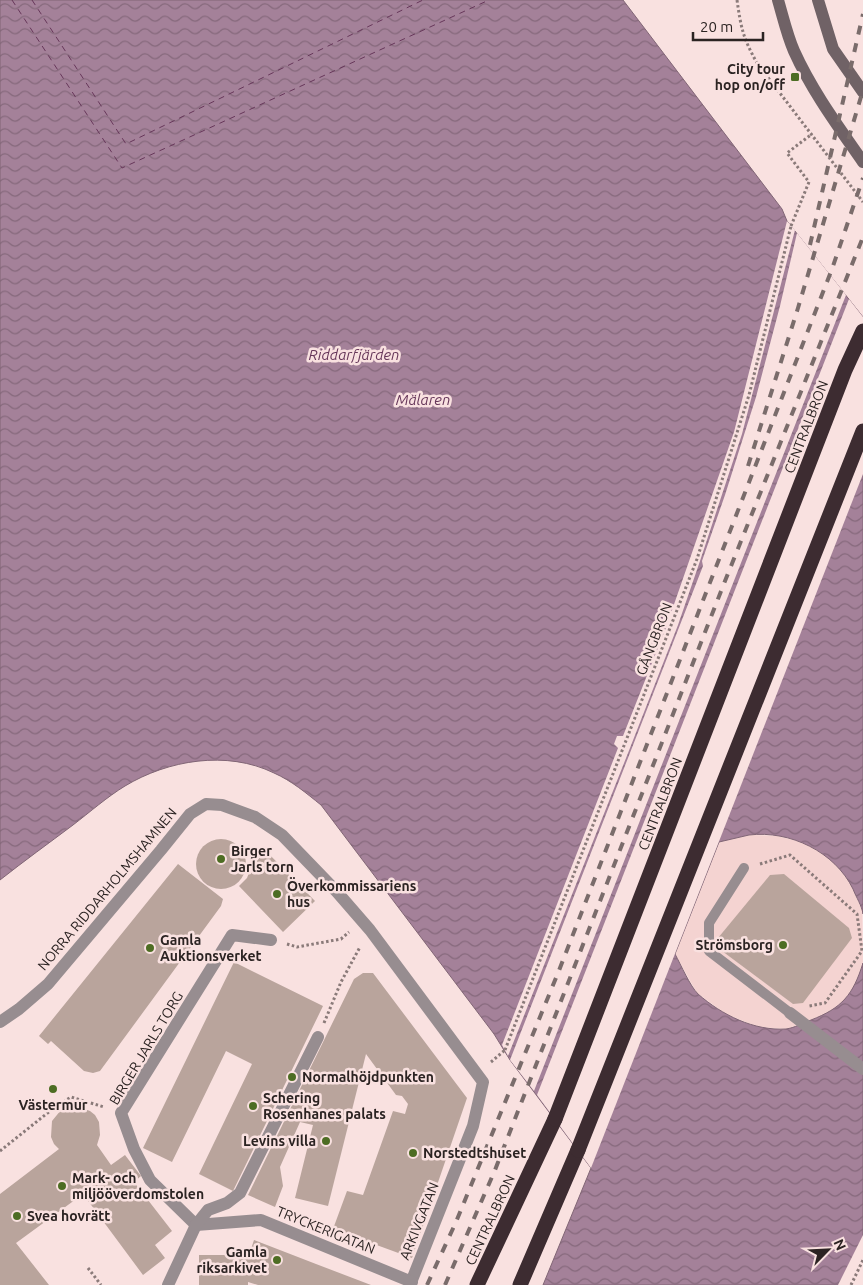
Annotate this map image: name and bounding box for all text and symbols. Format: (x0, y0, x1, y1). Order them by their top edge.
scale bar (693, 10, 763, 42)
text: 20 m (700, 18, 733, 35)
place label: City tour hop on/off (715, 61, 785, 93)
marker: City tour hop on/off (789, 71, 801, 83)
water label: Riddarfjärden (309, 346, 399, 363)
street label: CENTRALBRON (781, 378, 831, 476)
water label: Mälaren (396, 391, 450, 408)
street label: GÅNGBRON (633, 601, 675, 677)
street label: CENTRALBRON (635, 755, 685, 853)
street label: NORRA RIDDARHOLMSHAMNEN (34, 805, 180, 973)
place label: Birger Jarls torn (231, 843, 294, 875)
marker: Birger Jarls torn (215, 853, 227, 865)
place label: Överkommissariens hus (287, 877, 417, 910)
marker: Överkommissariens hus (271, 888, 283, 900)
place label: Gamla Auktionsverket (160, 932, 262, 964)
place label: Strömsborg (696, 937, 773, 953)
marker: Strömsborg (777, 939, 789, 951)
marker: Gamla Auktionsverket (144, 942, 156, 954)
street label: BIRGER JARLS TORG (106, 989, 186, 1107)
place label: Normalhöjdpunkten (302, 1069, 434, 1085)
marker: Normalhöjdpunkten (286, 1071, 298, 1083)
marker: Västermur (47, 1083, 59, 1095)
place label: Schering Rosenhanes palats (263, 1090, 386, 1122)
place label: Västermur (18, 1097, 88, 1113)
marker: Schering Rosenhanes palats (247, 1100, 259, 1112)
place label: Levins villa (243, 1133, 316, 1149)
marker: Levins villa (320, 1135, 332, 1147)
place label: Norstedtshuset (423, 1145, 526, 1161)
marker: Norstedtshuset (407, 1147, 419, 1159)
place label: Mark- och miljööverdomstolen (72, 1170, 204, 1202)
street label: CENTRALBRON (462, 1172, 518, 1268)
marker: Mark- och miljööverdomstolen (56, 1180, 68, 1192)
street label: ARKIVGATAN (396, 1180, 442, 1262)
street label: TRYCKERIGATAN (274, 1203, 378, 1257)
place label: Svea hovrätt (27, 1208, 110, 1224)
marker: Svea hovrätt (11, 1210, 23, 1222)
north arrow (803, 1225, 853, 1275)
text: N (830, 1237, 849, 1253)
place label: Gamla riksarkivet (197, 1244, 267, 1276)
marker: Gamla riksarkivet (271, 1254, 283, 1266)

